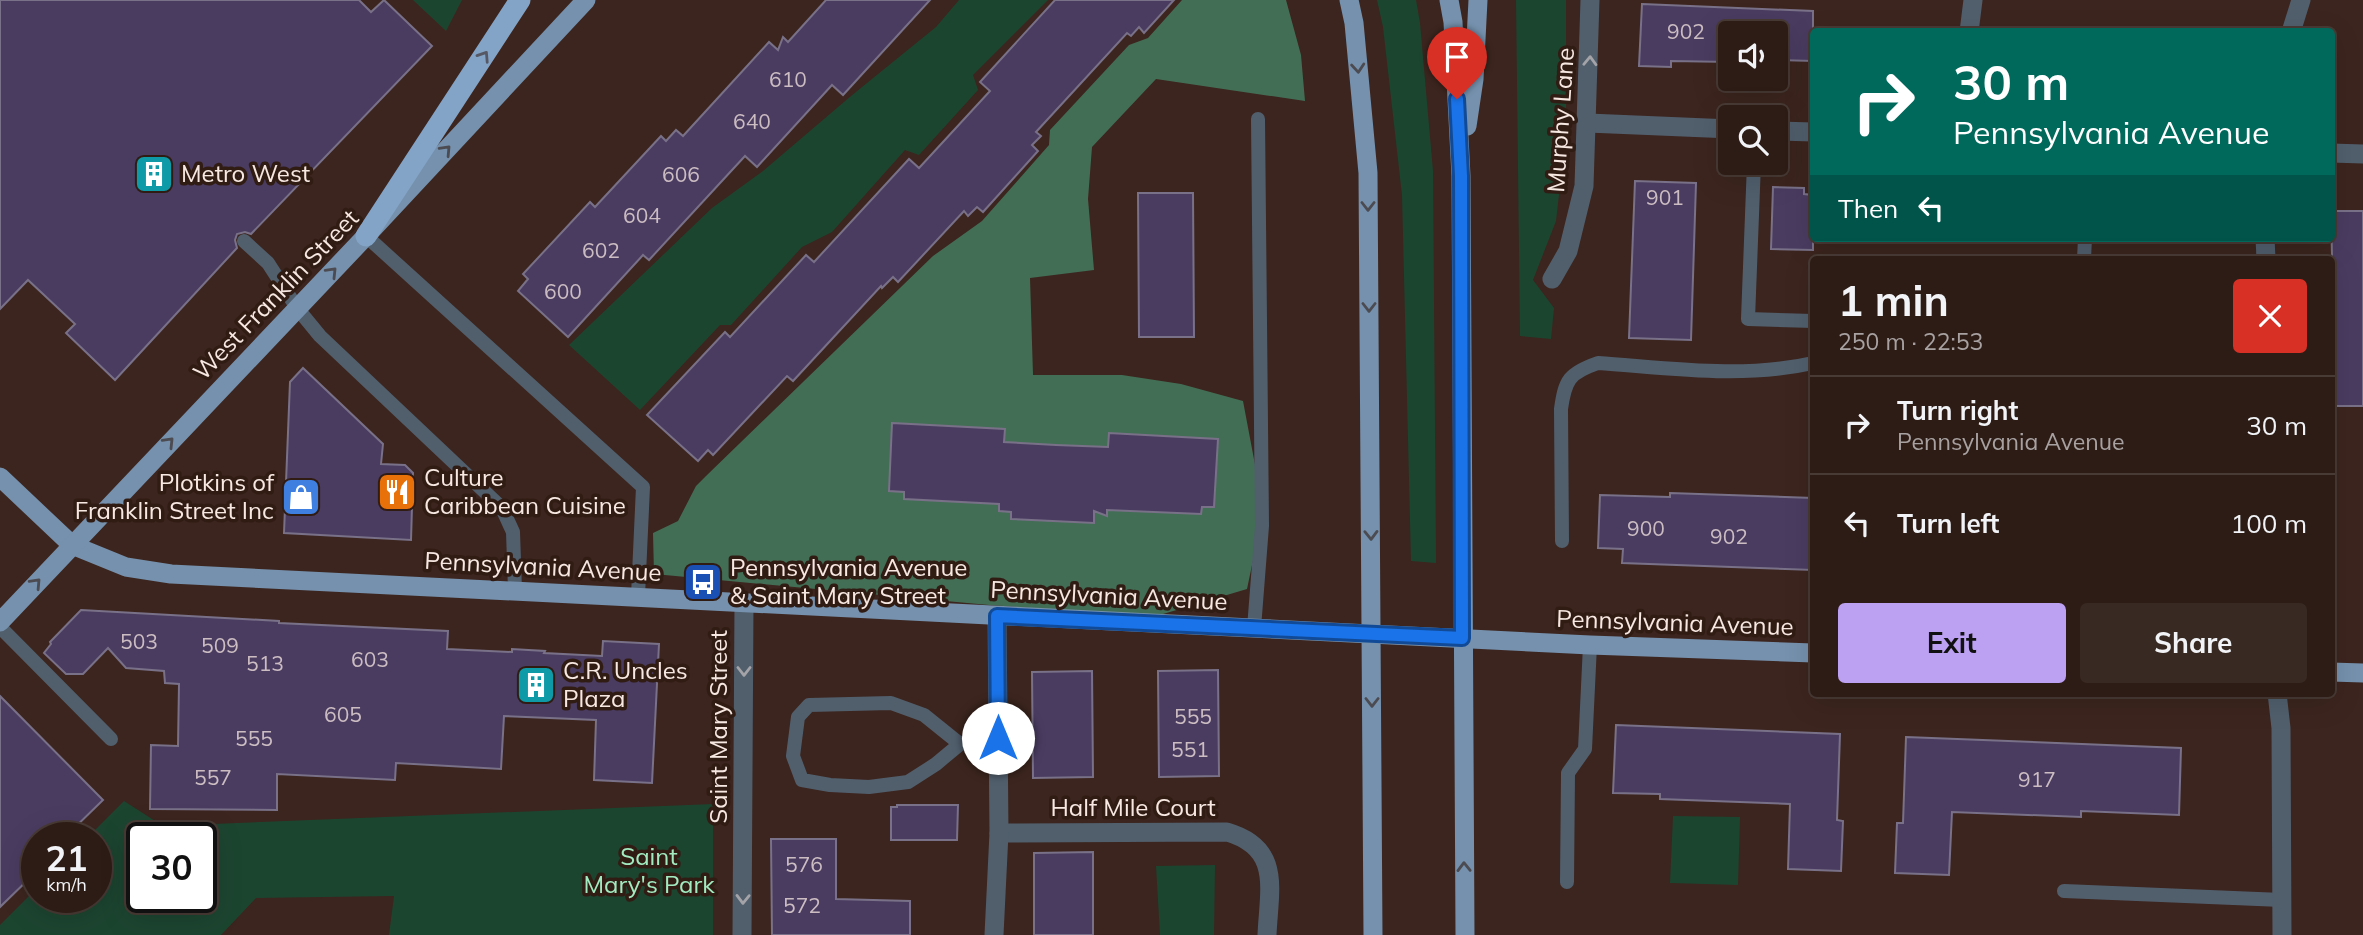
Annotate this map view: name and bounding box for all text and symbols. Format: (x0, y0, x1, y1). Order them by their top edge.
house number: 902 (1667, 18, 1705, 44)
map controls (1718, 21, 1788, 175)
button: sound (1718, 21, 1788, 91)
pin (1427, 27, 1487, 99)
icon: arrive (1438, 38, 1476, 76)
street label: Murphy Lane (1540, 47, 1580, 193)
one-way arrow (476, 50, 489, 63)
text: 30 m (1953, 51, 2069, 112)
one-way arrow (1582, 56, 1597, 67)
icon: right (1838, 56, 1929, 147)
one-way arrow (1350, 62, 1365, 73)
house number: 610 (769, 66, 807, 92)
button: search (1718, 105, 1788, 175)
house number: 640 (733, 108, 771, 134)
text: Pennsylvania Avenue (1953, 112, 2269, 152)
one-way arrow (438, 145, 450, 158)
building icon: Metro West (133, 153, 175, 195)
place label: Metro West (181, 158, 310, 188)
house number: 606 (662, 161, 700, 187)
house number: 901 (1646, 184, 1684, 210)
icon: left (1912, 189, 1950, 227)
text: Then (1838, 192, 1898, 225)
one-way arrow (1360, 201, 1376, 212)
house number: 604 (623, 202, 661, 228)
street label: West Franklin Street (186, 203, 364, 386)
house number: 602 (582, 237, 620, 263)
one-way arrow (323, 267, 336, 280)
text: 1 min (1838, 274, 1949, 327)
house number: 600 (544, 278, 582, 304)
button: close (2233, 279, 2307, 353)
one-way arrow (1361, 303, 1377, 313)
text: 250 m · 22:53 (1838, 327, 1983, 356)
text: Turn right (1897, 394, 2018, 427)
icon: right (1838, 406, 1876, 444)
text: 30 m (2246, 409, 2307, 442)
text: Pennsylvania Avenue (1897, 427, 2124, 456)
one-way arrow (161, 437, 174, 450)
place label: Culture Caribbean Cuisine (424, 462, 626, 520)
place label: Plotkins of Franklin Street Inc (75, 467, 275, 525)
restaurant icon: Culture Caribbean Cuisine (376, 471, 418, 513)
shop icon: Plotkins of Franklin Street Inc (280, 476, 322, 518)
icon: left (1838, 504, 1876, 542)
text: Turn left (1897, 507, 1999, 540)
text: 100 m (2231, 507, 2307, 540)
house number: 900 (1627, 515, 1665, 541)
house number: 902 (1710, 523, 1748, 549)
one-way arrow (1363, 530, 1378, 541)
street label: Pennsylvania Avenue (424, 545, 662, 587)
place label: Pennsylvania Avenue & Saint Mary Street (730, 552, 967, 610)
bus stop icon: Pennsylvania Avenue & Saint Mary Street (682, 561, 724, 603)
street label: Pennsylvania Avenue (990, 574, 1228, 616)
one-way arrow (28, 579, 40, 592)
street label: Pennsylvania Avenue (1556, 603, 1794, 641)
button: Exit (1838, 603, 2066, 683)
button: Share (2080, 603, 2307, 683)
house number: 503 (120, 628, 158, 654)
street label: Saint Mary Street (703, 630, 733, 824)
house number: 509 (201, 632, 239, 658)
house number: 603 (351, 646, 389, 672)
house number: 513 (246, 650, 284, 676)
place label: C.R. Uncles Plaza (563, 655, 688, 713)
building icon: C.R. Uncles Plaza (515, 664, 557, 706)
one-way arrow (736, 667, 752, 677)
one-way arrow (1364, 697, 1379, 708)
house number: 605 (324, 701, 362, 727)
position arrow (961, 701, 1035, 775)
house number: 555 (1174, 703, 1212, 729)
house number: 555 (235, 725, 273, 751)
house number: 551 (1171, 736, 1209, 762)
house number: 557 (194, 764, 232, 790)
house number: 917 (2018, 766, 2056, 792)
street label: Half Mile Court (1050, 792, 1216, 822)
speed limit sign: 30 (126, 822, 217, 913)
text: 21 (45, 836, 88, 880)
park label: Saint Mary's Park (583, 841, 715, 899)
house number: 576 (785, 851, 823, 877)
one-way arrow (1456, 861, 1472, 872)
text: km/h (46, 873, 87, 896)
house number: 572 (783, 892, 821, 918)
one-way arrow (735, 894, 750, 905)

